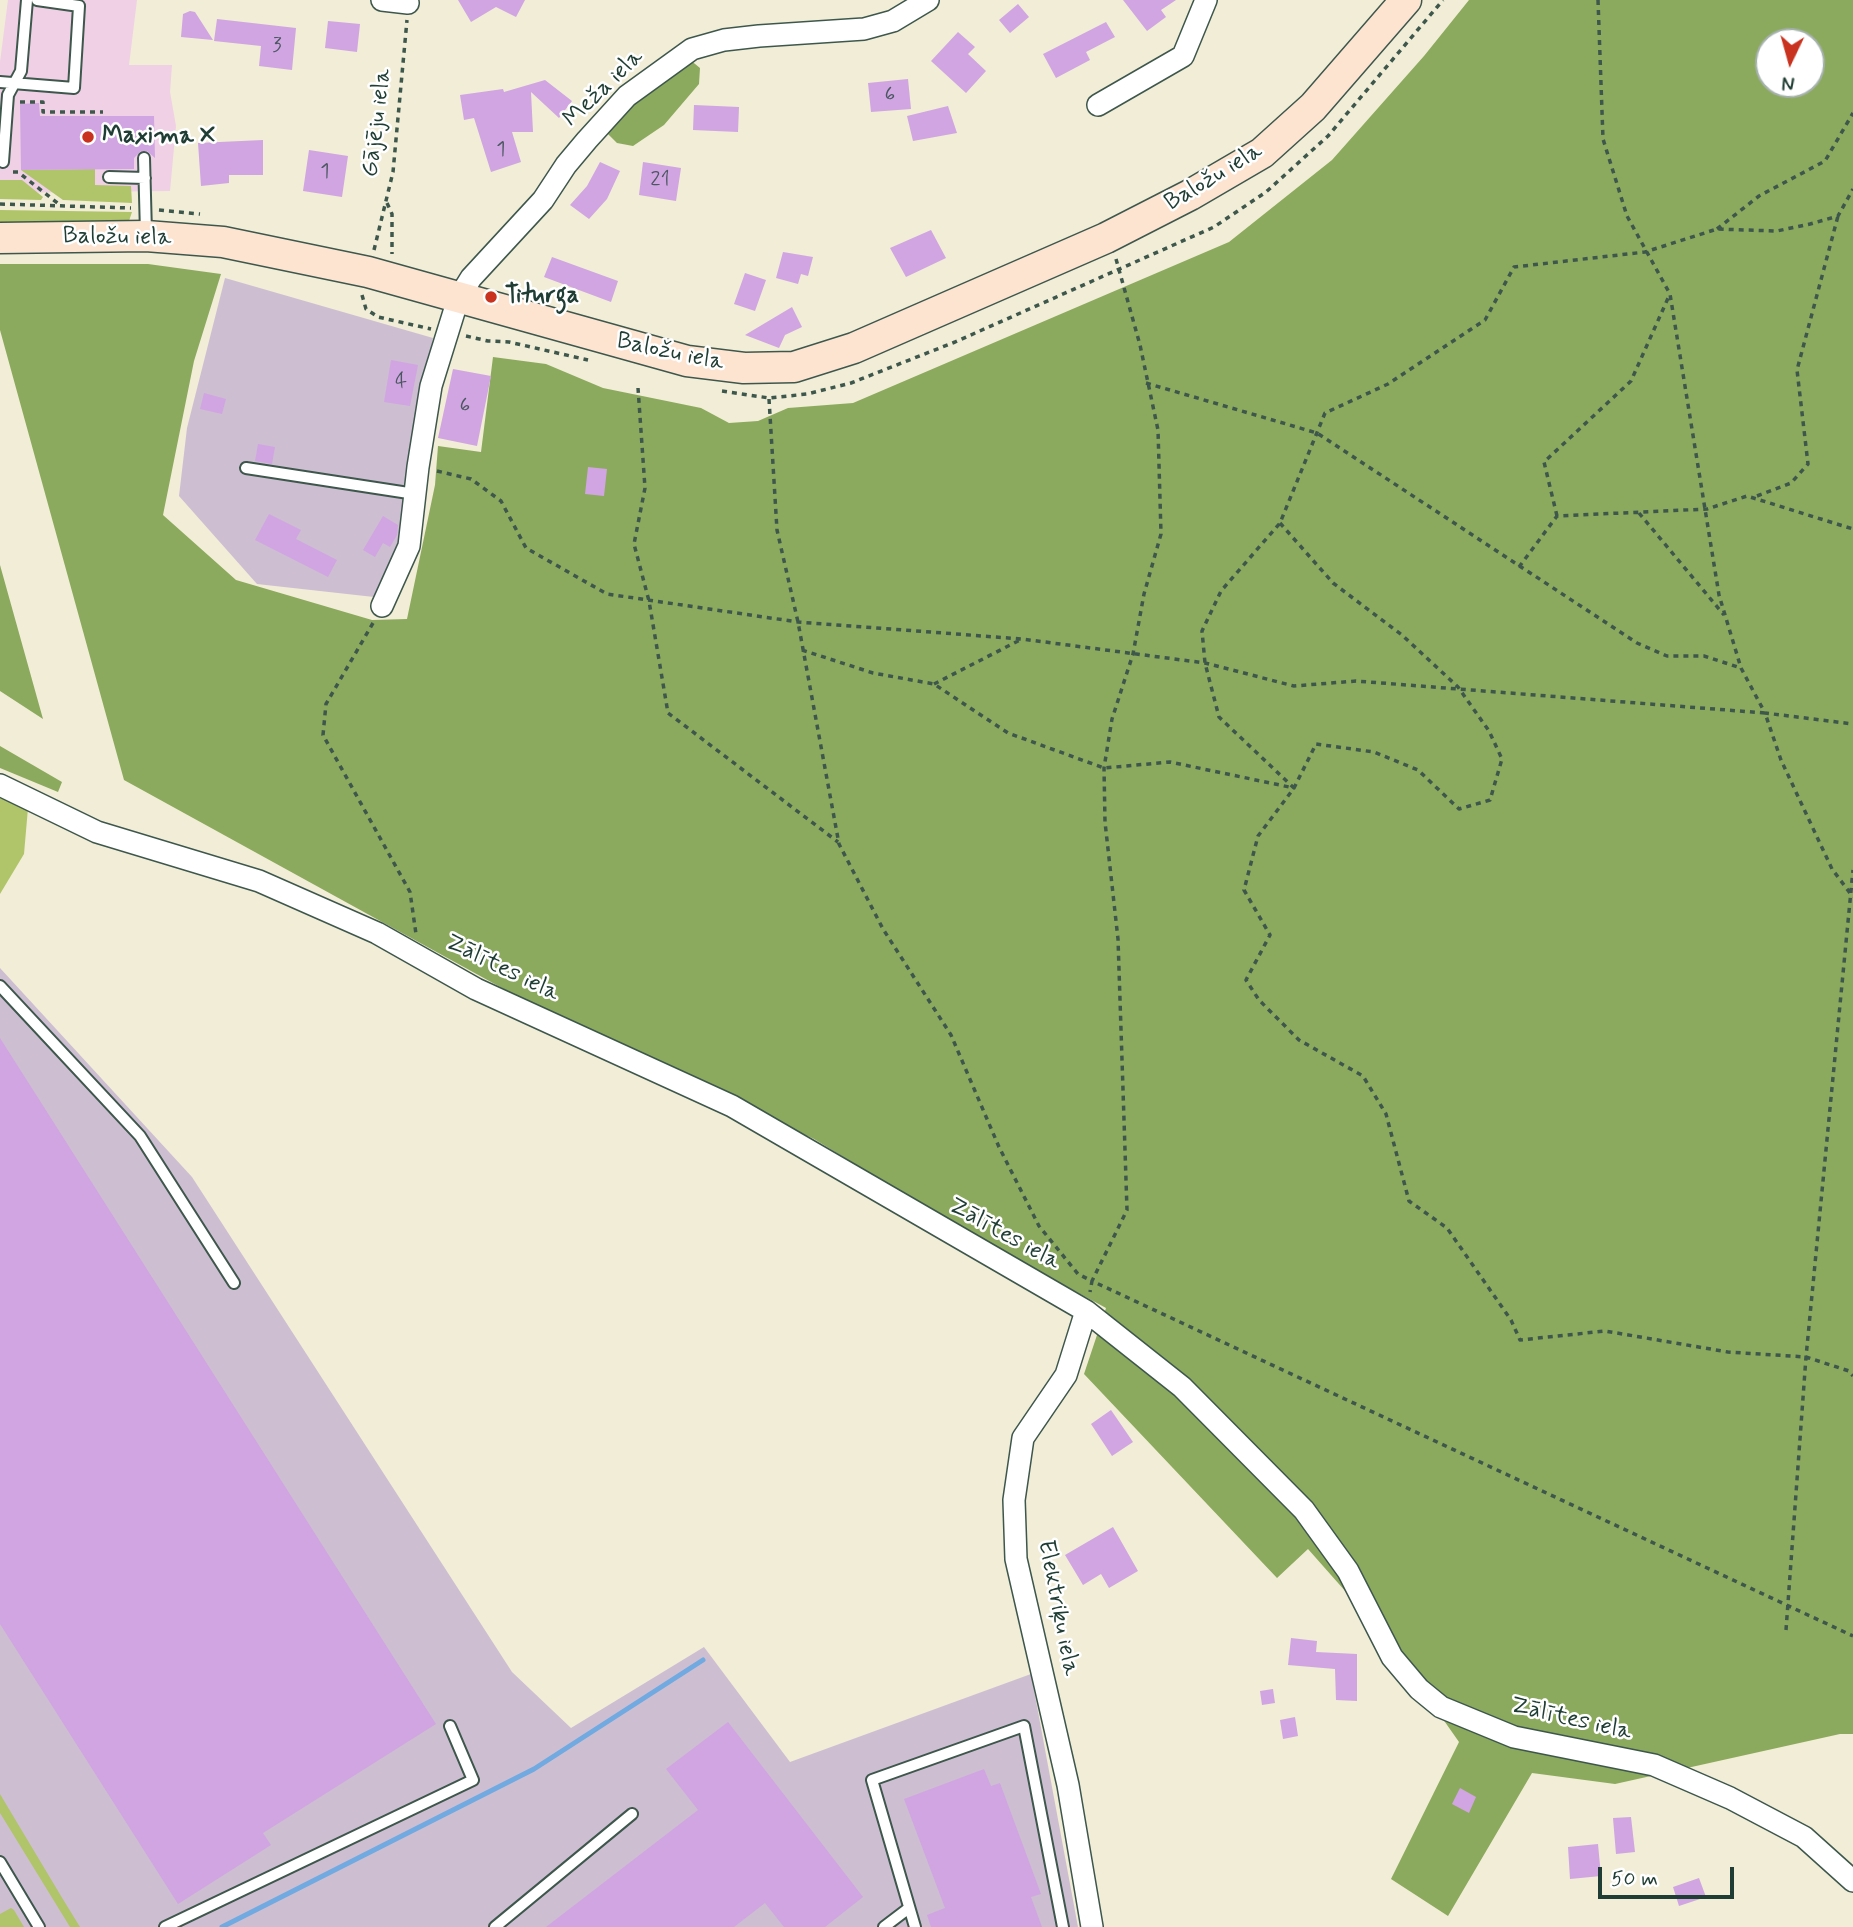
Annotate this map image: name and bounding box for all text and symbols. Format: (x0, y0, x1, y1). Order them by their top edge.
north arrow (1755, 28, 1825, 98)
house number: 3 (272, 34, 282, 60)
street label: Meža iela (558, 44, 650, 134)
street label: Gājēju iela (357, 67, 399, 179)
text: N (1781, 69, 1796, 95)
house number: 6 (885, 83, 895, 109)
place label: Maxima X (102, 123, 215, 151)
marker: Maxima X (80, 129, 96, 145)
house number: 1 (496, 138, 506, 164)
street label: Baložu iela (1160, 138, 1268, 218)
house number: 1 (320, 160, 330, 186)
house number: 21 (650, 168, 670, 194)
street label: Baložu iela (62, 223, 172, 253)
place label: Titurga (505, 283, 579, 311)
marker: Titurga (483, 289, 499, 305)
street label: Baložu iela (614, 328, 726, 378)
house number: 4 (395, 370, 407, 396)
house number: 6 (460, 394, 470, 420)
street label: Zālītes iela (440, 929, 564, 1009)
street label: Zālītes iela (943, 1193, 1065, 1277)
street label: Elektriķu iela (1030, 1538, 1084, 1678)
street label: Zālītes iela (1508, 1692, 1634, 1748)
scale bar (1601, 1854, 1738, 1898)
text: 50 m (1611, 1865, 1658, 1893)

